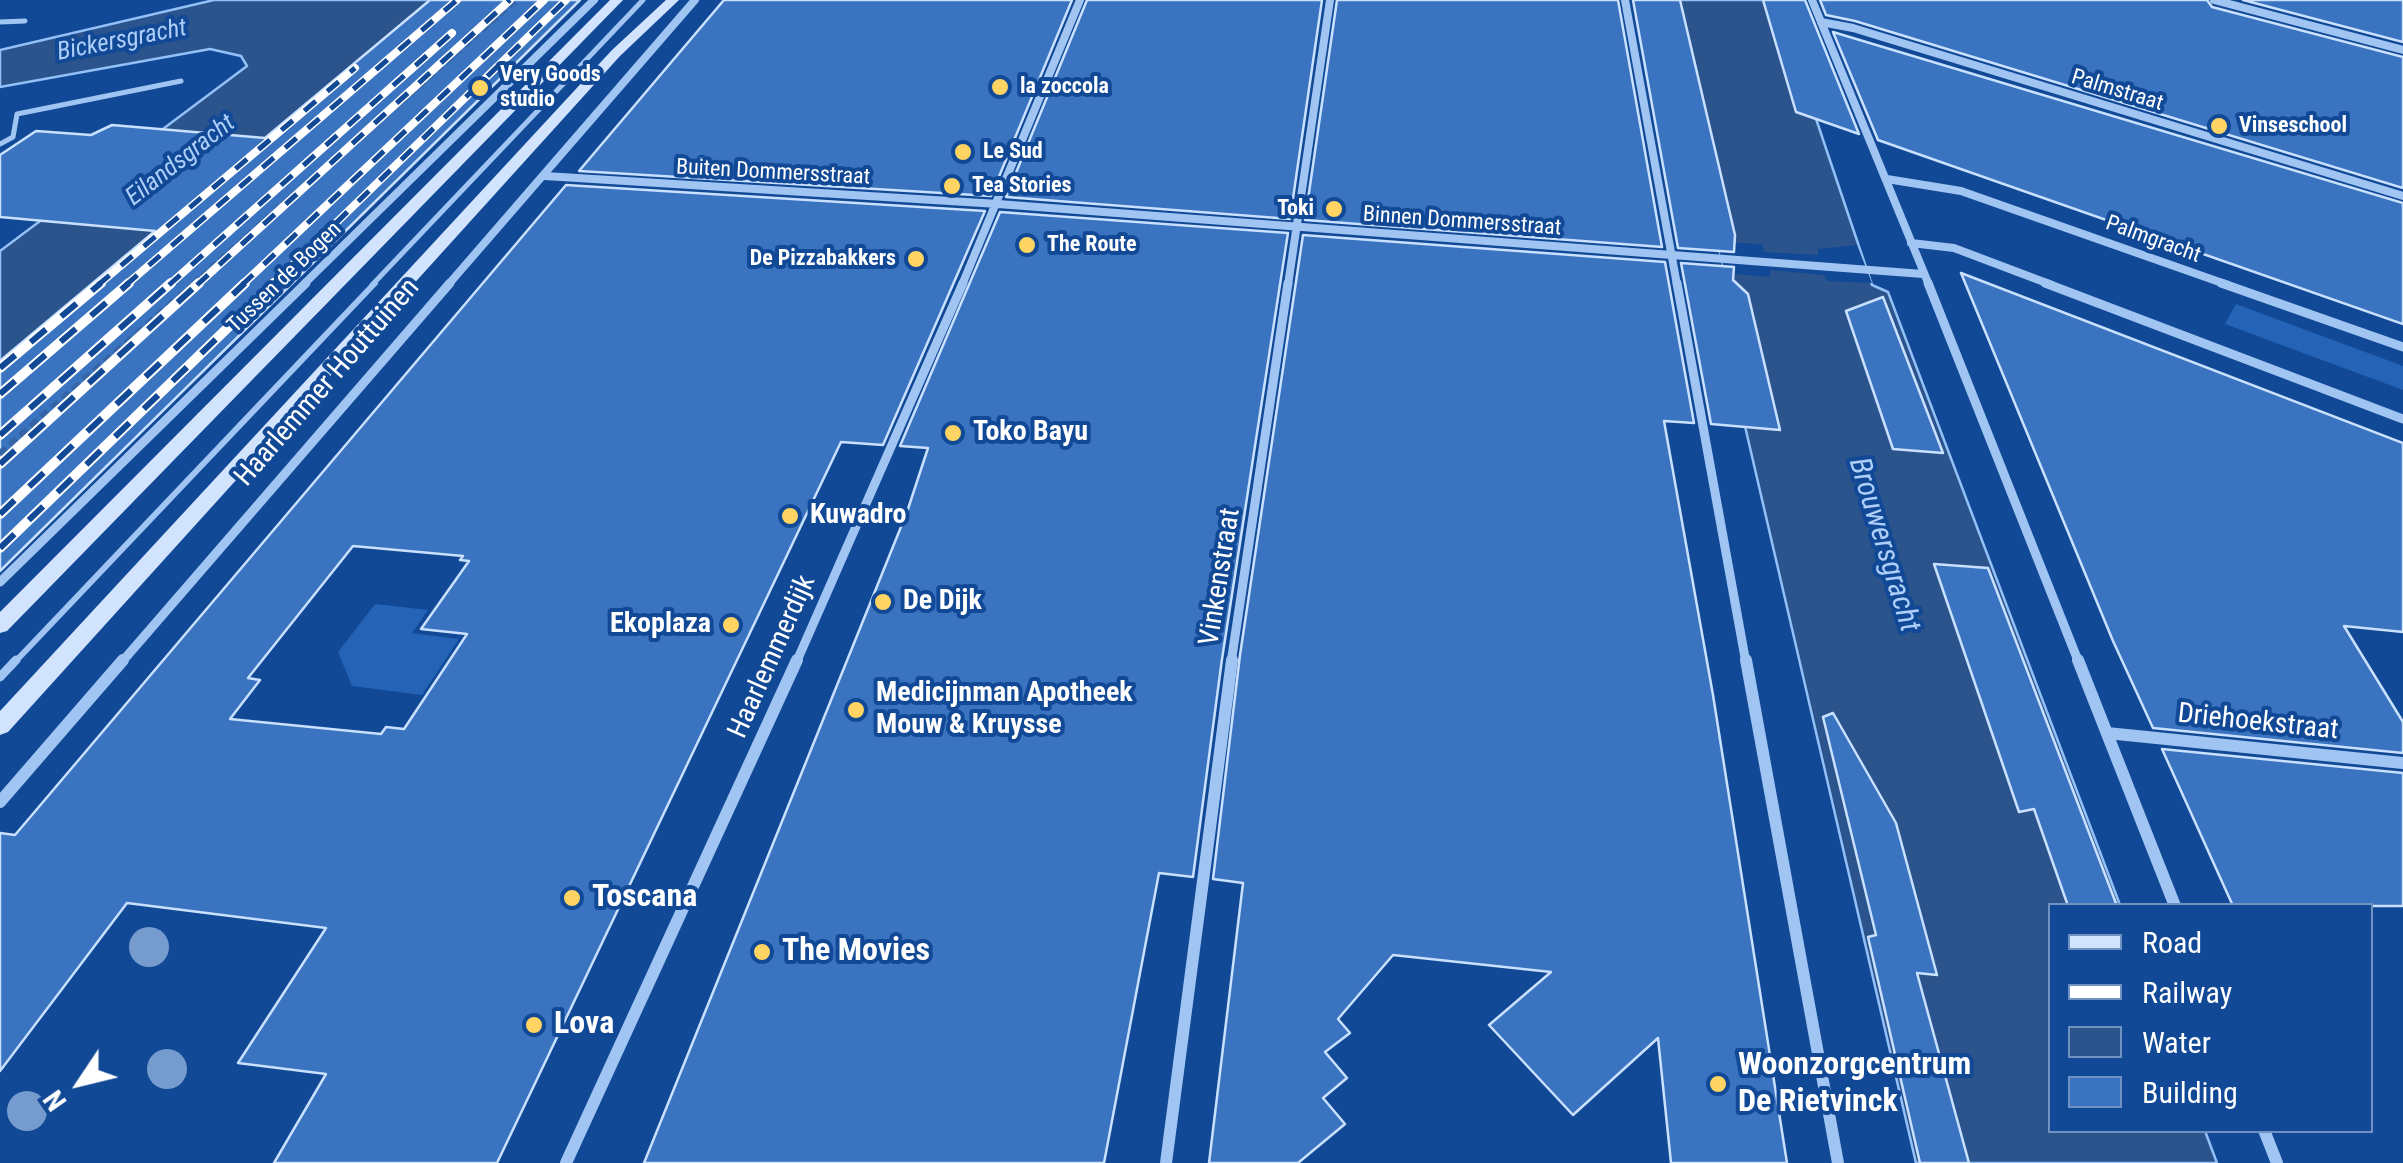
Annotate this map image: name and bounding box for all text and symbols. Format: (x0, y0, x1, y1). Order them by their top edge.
water label: Bickersgracht (55, 14, 189, 68)
place label: Very Goods studio (500, 62, 601, 114)
street label: Palmstraat (2068, 65, 2166, 117)
place label: la zoccola (1020, 74, 1109, 100)
marker: la zoccola (989, 76, 1011, 98)
marker: Very Goods studio (469, 77, 491, 99)
water label: Eilandsgracht (120, 109, 242, 213)
place label: Vinseschool (2239, 113, 2347, 139)
marker: Vinseschool (2208, 115, 2230, 137)
place label: Le Sud (983, 139, 1043, 165)
marker: Le Sud (952, 141, 974, 163)
street label: Buiten Dommersstraat (675, 155, 871, 191)
place label: Tea Stories (972, 173, 1072, 199)
marker: Tea Stories (941, 175, 963, 197)
place label: Toki (1277, 196, 1314, 222)
marker: Toki (1323, 198, 1345, 220)
street label: Binnen Dommersstraat (1362, 202, 1562, 242)
street label: Palmgracht (2102, 211, 2204, 269)
street label: Tussen de Bogen (222, 217, 348, 339)
place label: The Route (1047, 232, 1137, 258)
marker: The Route (1016, 234, 1038, 256)
place label: De Pizzabakkers (750, 246, 896, 272)
marker: De Pizzabakkers (905, 248, 927, 270)
street label: Haarlemmer Houttuinen (229, 272, 427, 494)
place label: Toko Bayu (973, 416, 1088, 450)
marker: Toko Bayu (942, 422, 964, 444)
water label: Brouwersgracht (1839, 453, 1927, 637)
place label: Kuwadro (810, 499, 906, 533)
marker: Kuwadro (779, 505, 801, 527)
street label: Vinkenstraat (1194, 506, 1248, 648)
street label: Haarlemmerdijk (722, 570, 824, 744)
place label: De Dijk (903, 585, 982, 619)
marker: De Dijk (872, 591, 894, 613)
place label: Ekoplaza (610, 608, 711, 642)
marker: Ekoplaza (720, 614, 742, 636)
place label: Medicijnman Apotheek Mouw & Kruysse (876, 677, 1133, 743)
street label: Driehoekstraat (2176, 698, 2340, 748)
marker: Medicijnman Apotheek Mouw & Kruysse (845, 699, 867, 721)
place label: Toscana (592, 879, 697, 917)
marker: Toscana (561, 887, 583, 909)
legend (2048, 903, 2373, 1133)
text: Road (2142, 925, 2202, 960)
place label: The Movies (782, 933, 930, 971)
marker: The Movies (751, 941, 773, 963)
text: Railway (2142, 975, 2232, 1010)
place label: Lova (554, 1006, 614, 1044)
marker: Lova (523, 1014, 545, 1036)
text: Water (2142, 1025, 2211, 1060)
north arrow (30, 1033, 130, 1133)
place label: Woonzorgcentrum De Rietvinck (1738, 1047, 1971, 1122)
marker: Woonzorgcentrum De Rietvinck (1707, 1073, 1729, 1095)
text: Building (2142, 1075, 2238, 1110)
text: N (37, 1084, 73, 1117)

